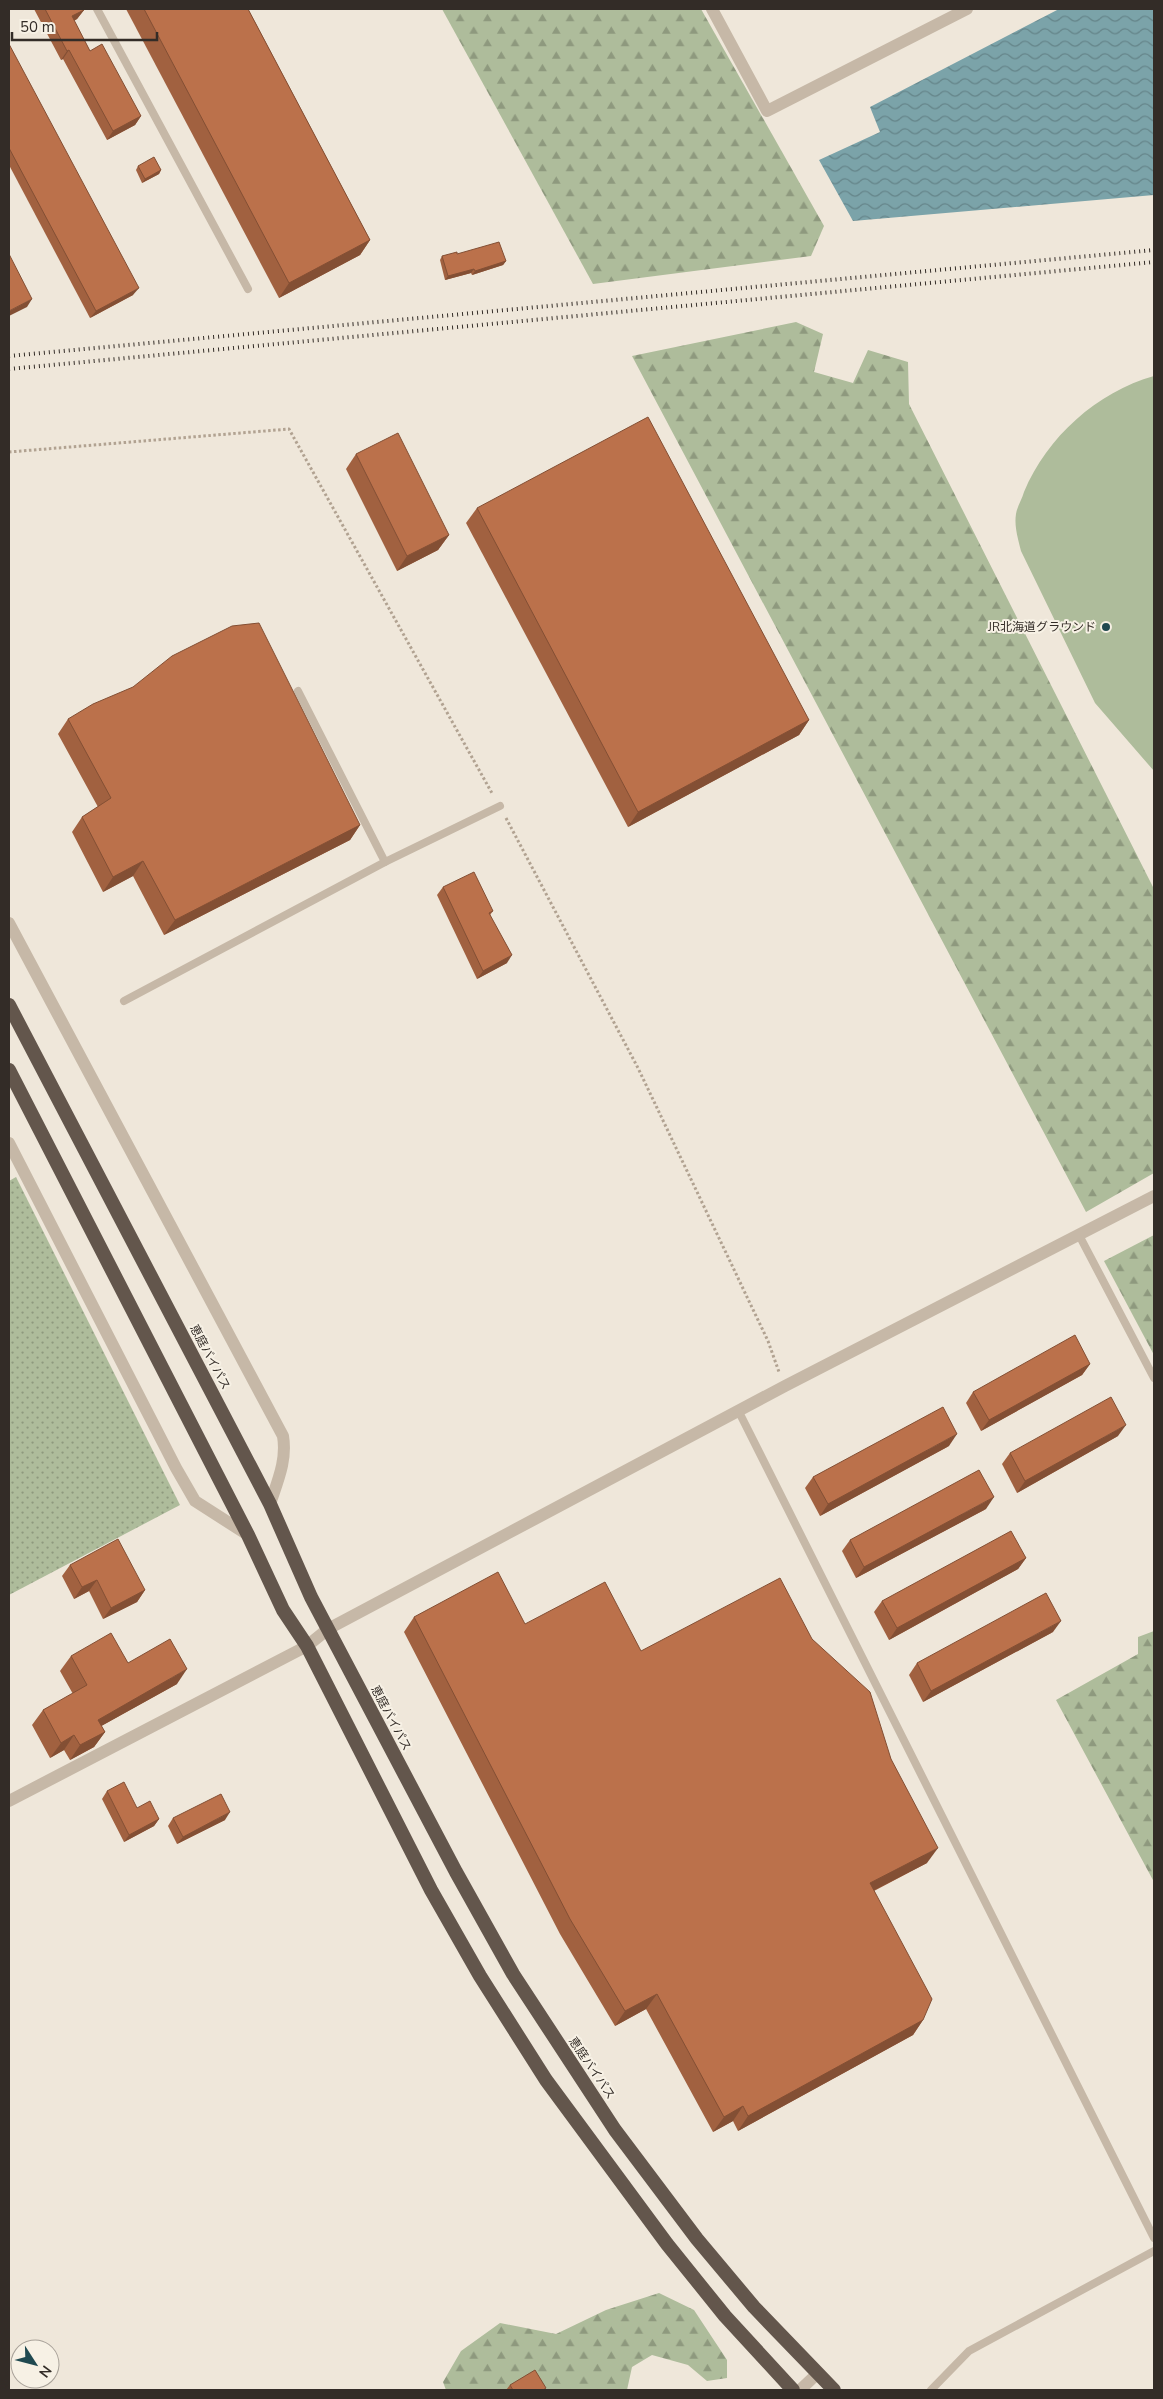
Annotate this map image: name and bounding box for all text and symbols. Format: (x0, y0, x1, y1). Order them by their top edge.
scale bar (12, 10, 158, 42)
text: 50 m (20, 17, 55, 37)
place label: JR北海道グラウンド (987, 619, 1096, 635)
marker: JR北海道グラウンド (1100, 621, 1112, 633)
street label: 恵庭バイパス (186, 1322, 234, 1392)
street label: 恵庭バイパス (367, 1683, 415, 1753)
street label: 恵庭バイパス (565, 2034, 619, 2102)
north arrow (10, 2339, 60, 2389)
text: N (34, 2362, 56, 2381)

